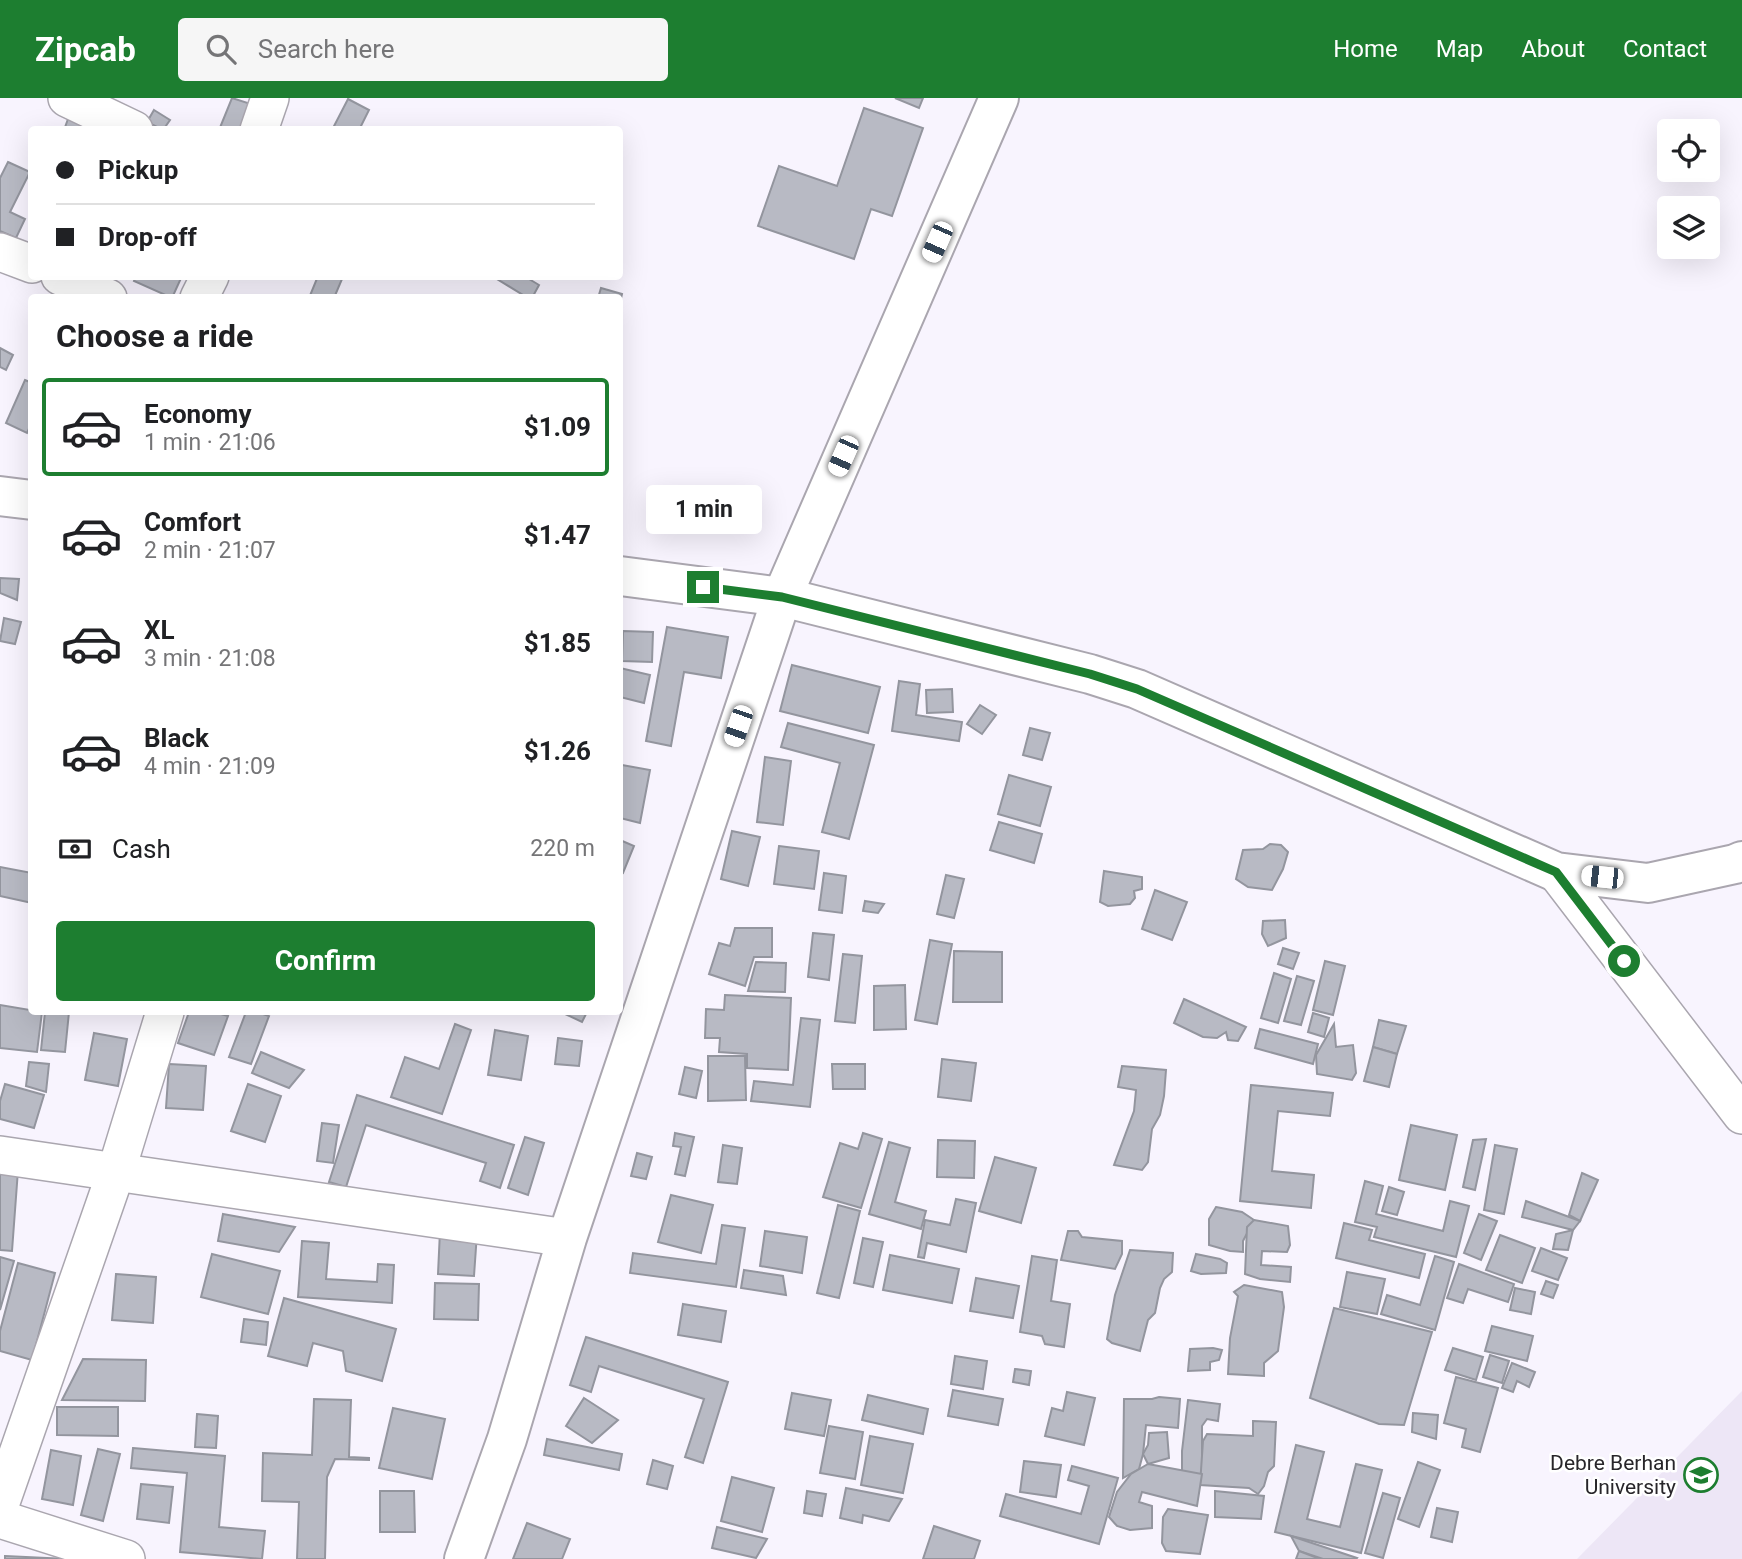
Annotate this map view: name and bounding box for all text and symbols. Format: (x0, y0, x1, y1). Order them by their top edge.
search box (178, 18, 668, 81)
text: Zipcab (35, 30, 136, 69)
icon: search (202, 30, 240, 68)
text: Search here (258, 34, 395, 64)
text: Home (1333, 35, 1398, 63)
text: Map (1436, 35, 1483, 63)
text: About (1521, 35, 1585, 63)
text: Contact (1623, 35, 1707, 63)
map controls (1657, 119, 1720, 259)
button: locate (1657, 119, 1720, 182)
text: Pickup (98, 155, 178, 185)
button: layers (1657, 196, 1720, 259)
car (919, 219, 956, 265)
text: Drop-off (98, 222, 197, 252)
text: Choose a ride (56, 317, 253, 355)
icon: car (60, 396, 123, 459)
text: Economy (144, 399, 251, 429)
text: $1.09 (524, 412, 591, 442)
text: 1 min · 21:06 (144, 429, 276, 456)
car (825, 433, 862, 479)
callout: 1 min (645, 486, 761, 534)
text: 1 min (675, 496, 733, 523)
icon: car (60, 504, 123, 567)
text: Comfort (144, 507, 241, 537)
text: $1.47 (524, 520, 591, 550)
text: 2 min · 21:07 (144, 537, 276, 564)
route end (687, 571, 719, 603)
icon: car (60, 612, 123, 675)
text: XL (144, 615, 175, 645)
text: $1.85 (524, 628, 591, 658)
text: 3 min · 21:08 (144, 645, 276, 672)
car (722, 703, 755, 749)
icon: car (60, 720, 123, 783)
text: Black (144, 723, 209, 753)
text: $1.26 (524, 736, 591, 766)
text: 4 min · 21:09 (144, 753, 276, 780)
icon: cash (56, 830, 94, 868)
text: Cash (112, 834, 171, 864)
text: 220 m (530, 835, 595, 862)
car (1581, 864, 1624, 890)
button: Confirm (56, 921, 595, 1001)
route start (1608, 945, 1640, 977)
place label: Debre Berhan University (1550, 1451, 1676, 1499)
school or university icon: Debre Berhan University (1682, 1456, 1720, 1494)

